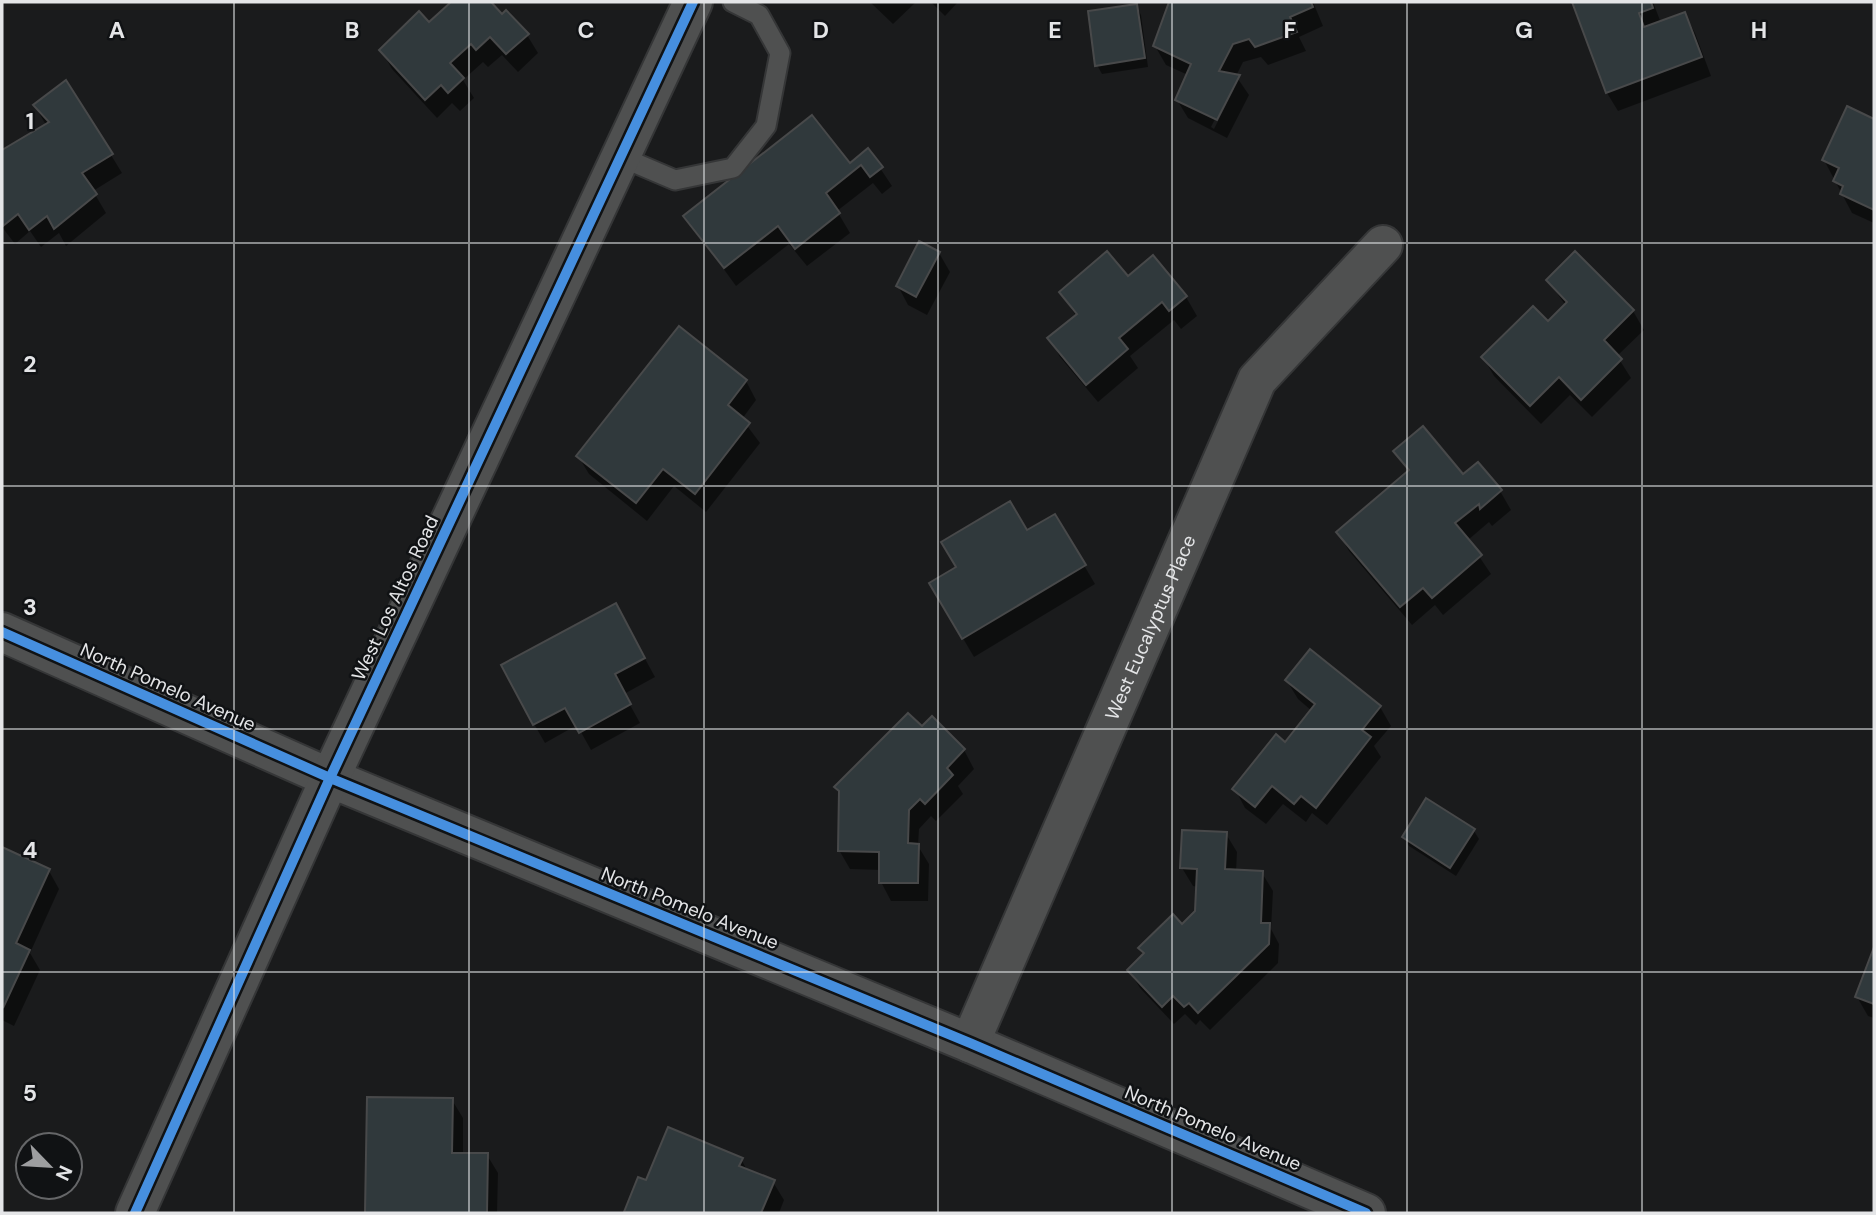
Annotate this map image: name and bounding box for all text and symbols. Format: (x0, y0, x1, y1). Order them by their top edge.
text: A (109, 15, 125, 45)
text: B (345, 15, 359, 45)
text: C (578, 15, 594, 45)
text: D (813, 15, 829, 45)
text: E (1048, 15, 1062, 45)
text: F (1284, 15, 1297, 45)
text: G (1515, 15, 1533, 45)
text: H (1751, 15, 1767, 45)
text: 1 (26, 106, 34, 136)
text: 2 (23, 349, 37, 379)
street label: West Los Altos Road (346, 511, 444, 685)
street label: West Eucalyptus Place (1099, 531, 1201, 724)
text: 3 (23, 592, 37, 622)
street label: North Pomelo Avenue (76, 637, 260, 737)
text: 4 (23, 835, 38, 865)
street label: North Pomelo Avenue (597, 861, 783, 955)
text: 5 (23, 1078, 37, 1108)
street label: North Pomelo Avenue (1121, 1079, 1305, 1177)
north arrow (14, 1131, 84, 1201)
text: N (50, 1161, 78, 1185)

